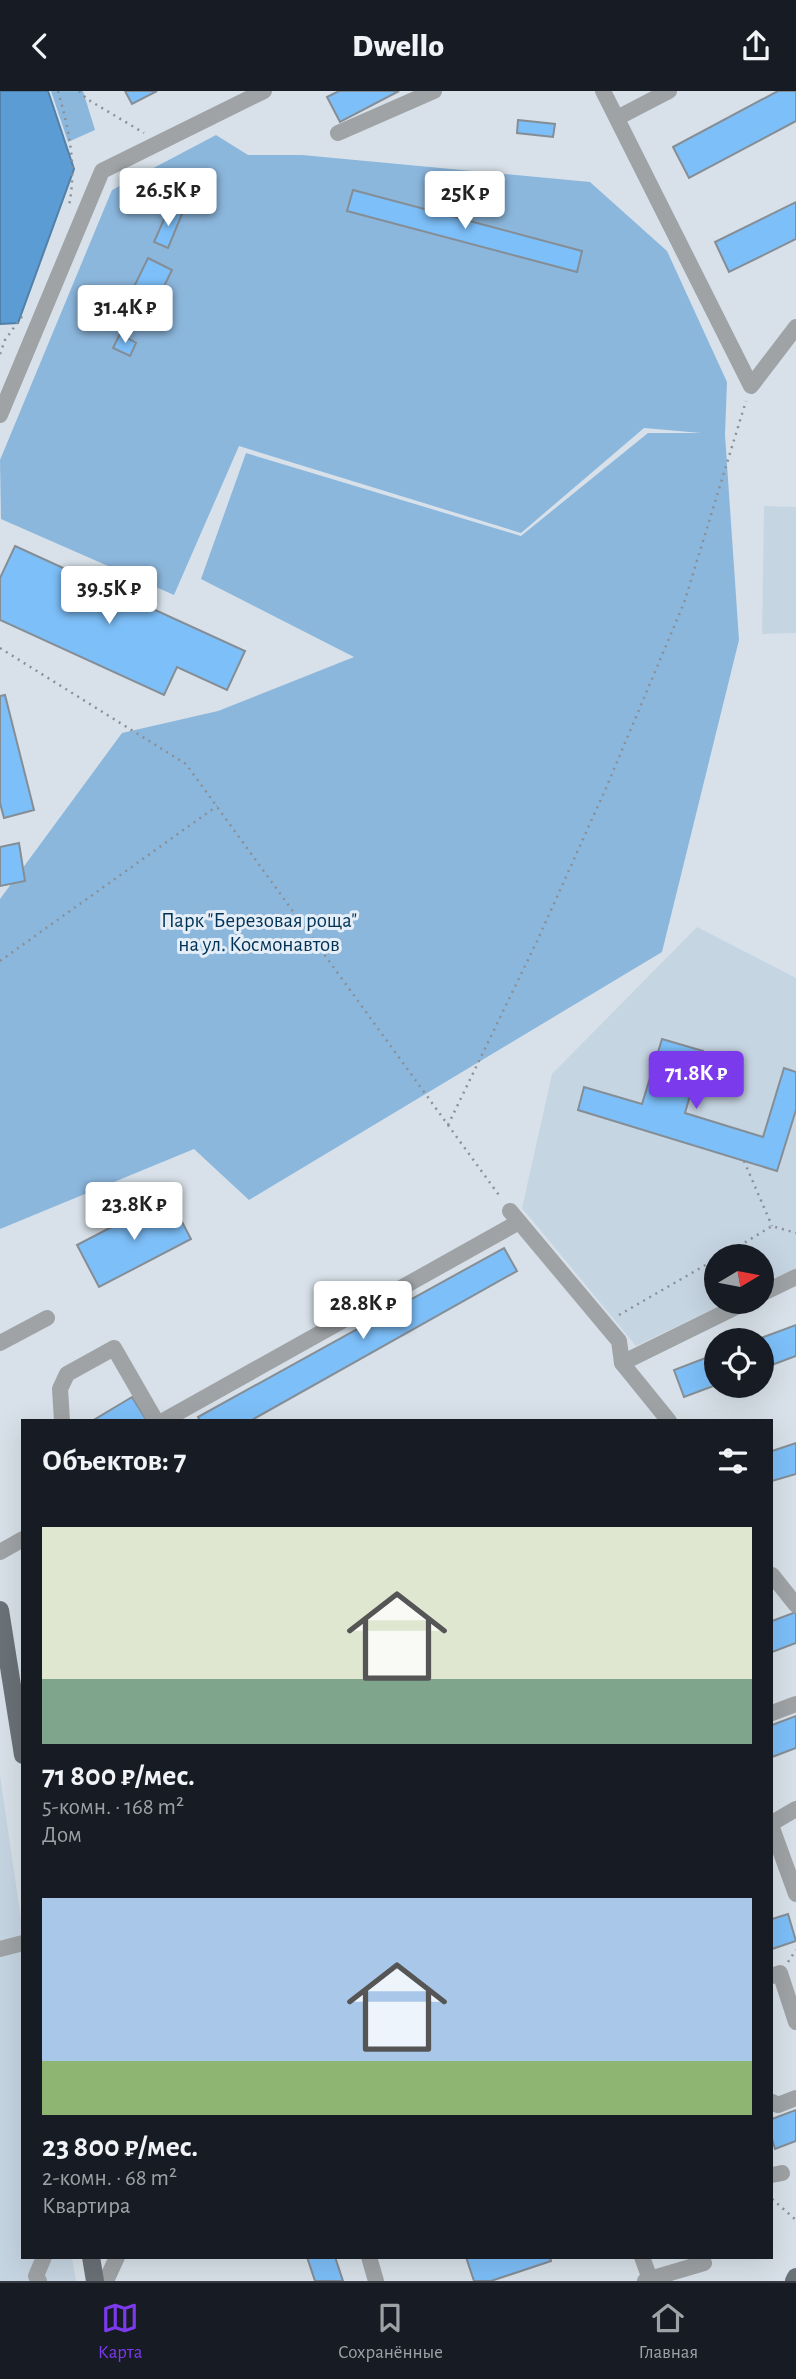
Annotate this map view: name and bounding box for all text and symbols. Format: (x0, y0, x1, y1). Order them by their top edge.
icon: back (21, 27, 59, 65)
icon: share (737, 27, 775, 65)
text: Dwello (352, 30, 444, 62)
pin: 26.5K ₽ (103, 169, 233, 228)
pin: 25K ₽ (416, 171, 514, 231)
text: 26.5K ₽ (136, 179, 200, 202)
text: 25K ₽ (441, 182, 489, 205)
pin: 31.4K ₽ (60, 285, 190, 345)
text: 31.4K ₽ (94, 296, 156, 319)
pin: 39.5K ₽ (44, 567, 174, 626)
text: 39.5K ₽ (77, 577, 141, 600)
park label: Парк "Березовая роща" на ул. Космонавтов (161, 910, 357, 955)
pin: 71.8K ₽ (631, 1051, 761, 1111)
text: 71.8K ₽ (665, 1062, 727, 1085)
pin: 23.8K ₽ (69, 1183, 199, 1242)
text: 23.8K ₽ (101, 1193, 167, 1216)
north arrow (704, 1244, 774, 1314)
map controls (704, 1244, 774, 1398)
pin: 28.8K ₽ (298, 1281, 428, 1341)
text: 28.8K ₽ (330, 1292, 396, 1315)
button: locate (704, 1328, 774, 1398)
icon: filters (714, 1442, 752, 1480)
text: Объектов: 7 (42, 1446, 186, 1476)
icon: home (334, 1573, 460, 1699)
text: 71 800 ₽/мес. (42, 1761, 195, 1791)
text: 5-комн. · 168 m² (42, 1796, 184, 1819)
text: Дом (42, 1824, 82, 1847)
icon: home (334, 1944, 460, 2070)
text: 23 800 ₽/мес. (42, 2132, 198, 2162)
text: 2-комн. · 68 m² (42, 2167, 177, 2190)
text: Квартира (42, 2195, 130, 2218)
tab: Карта (98, 2299, 142, 2364)
tab: Сохранённые (338, 2299, 443, 2364)
tab: Главная (639, 2299, 698, 2364)

